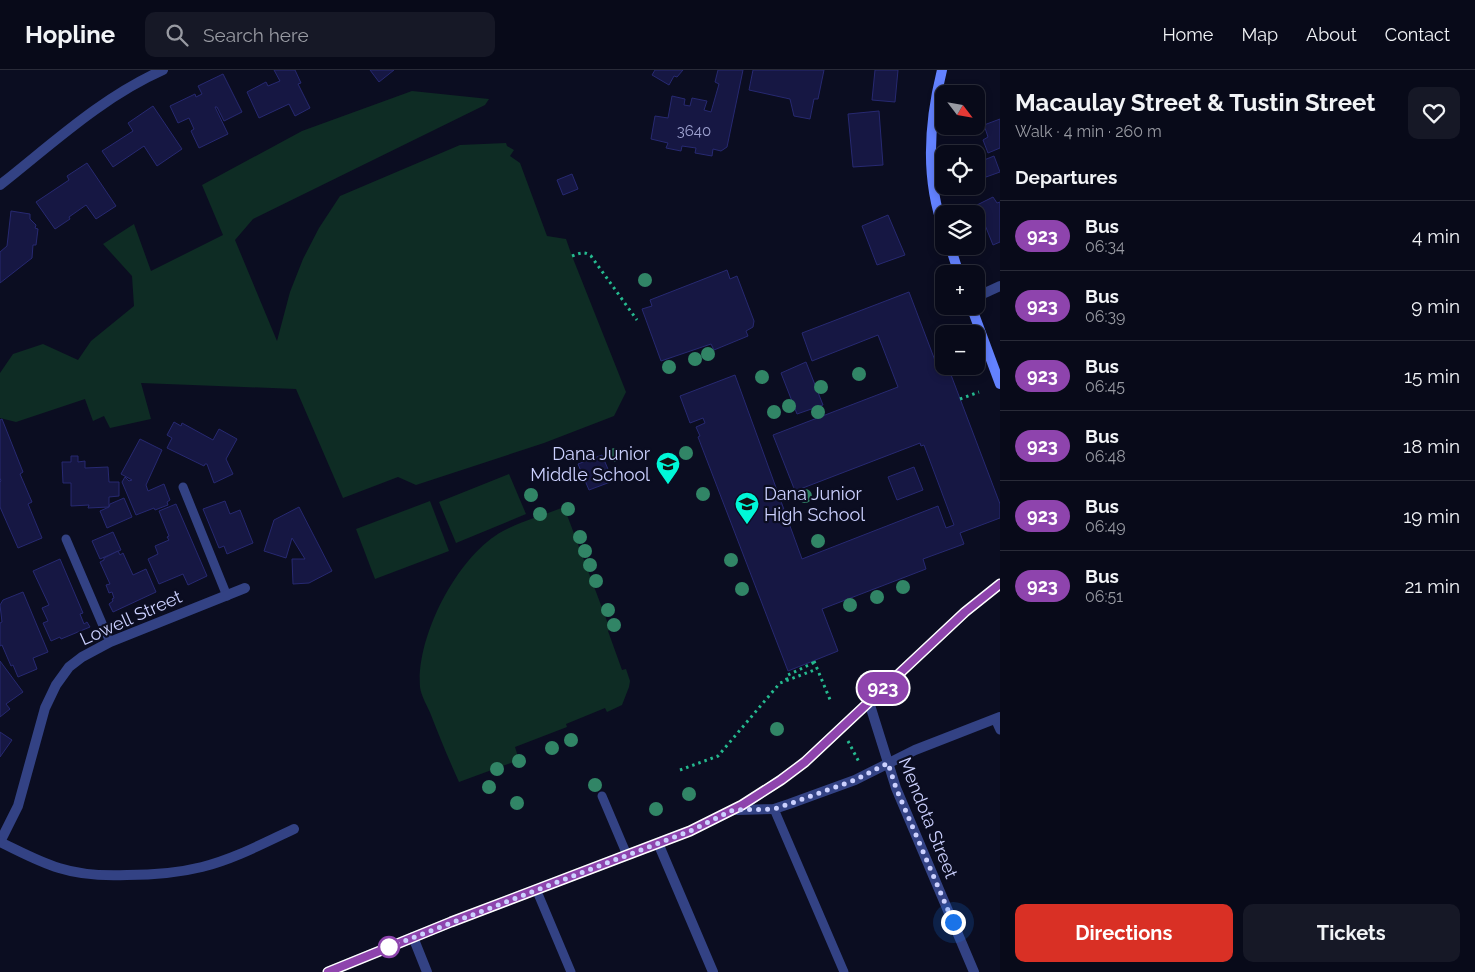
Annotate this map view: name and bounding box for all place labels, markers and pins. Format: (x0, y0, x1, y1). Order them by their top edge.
place label: Dana Junior Middle School (530, 443, 651, 485)
school or university icon: Dana Junior Middle School (655, 451, 681, 485)
place label: Dana Junior High School (764, 483, 865, 525)
school or university icon: Dana Junior High School (734, 491, 760, 525)
unlabelled marker (378, 936, 400, 958)

